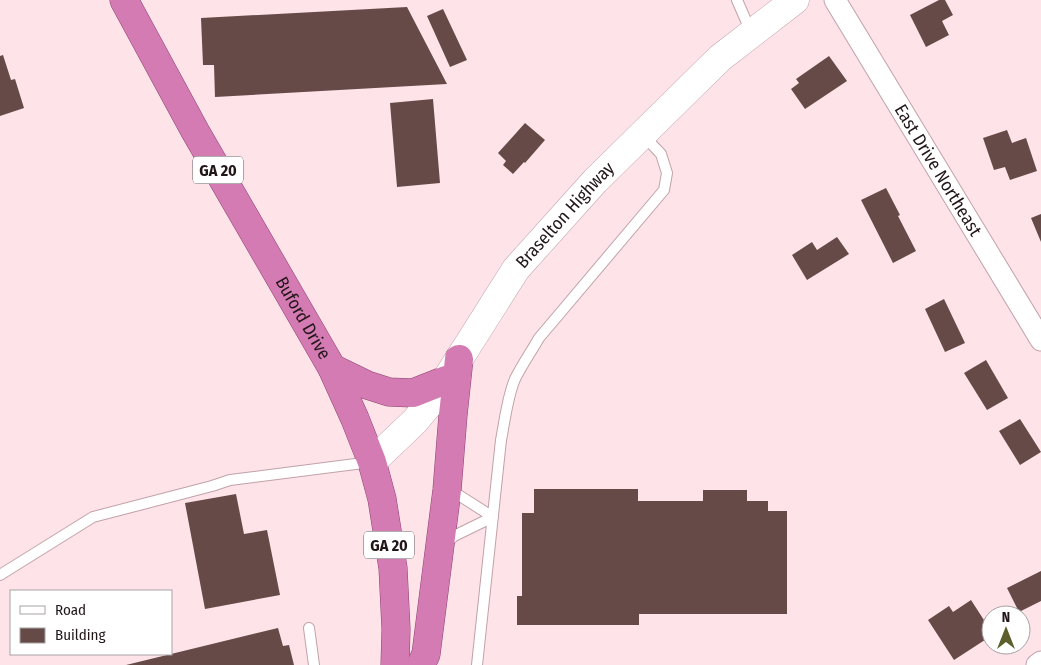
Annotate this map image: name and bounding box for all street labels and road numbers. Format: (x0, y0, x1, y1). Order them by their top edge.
street label: East Drive Northeast (890, 100, 987, 240)
road number: GA 20 (193, 156, 243, 184)
street label: Braselton Highway (511, 157, 619, 273)
street label: Buford Drive (271, 273, 336, 363)
road number: GA 20 (364, 532, 414, 558)

